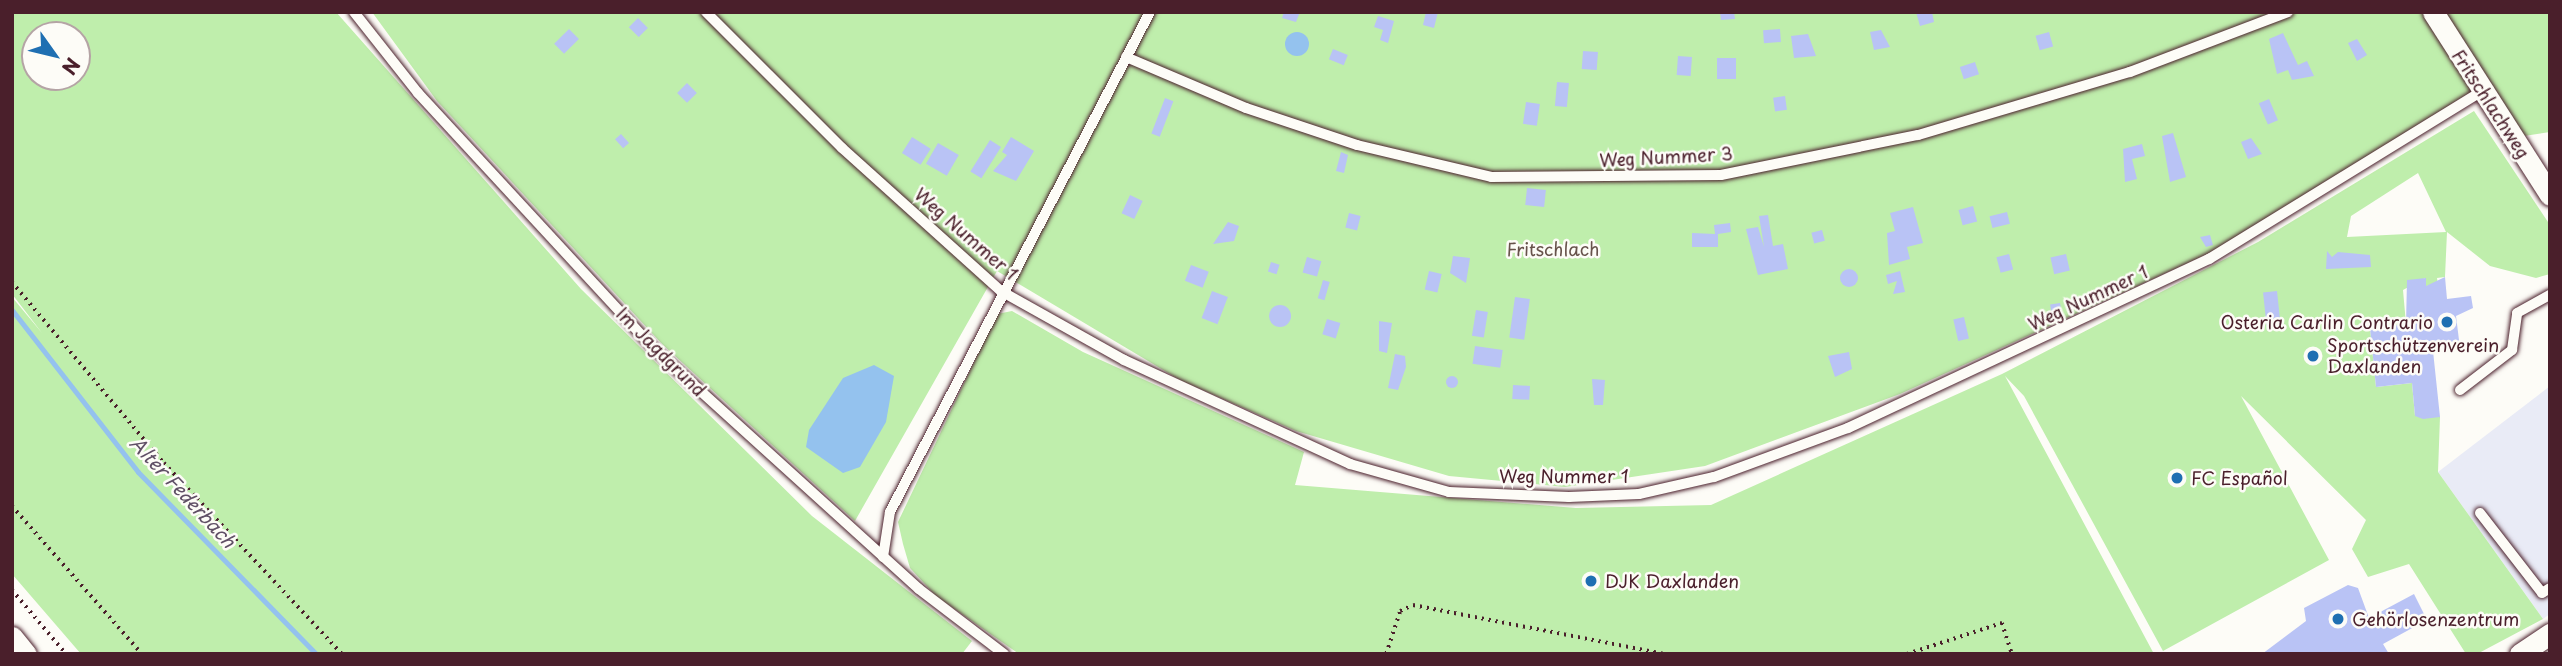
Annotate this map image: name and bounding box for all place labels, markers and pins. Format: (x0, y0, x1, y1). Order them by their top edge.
place label: Osteria Carlin Contrario (2220, 311, 2433, 333)
marker: Osteria Carlin Contrario (2439, 314, 2455, 330)
place label: Sportschützenverein Daxlanden (2327, 335, 2499, 378)
marker: Sportschützenverein Daxlanden (2305, 348, 2321, 364)
place label: FC Español (2191, 467, 2288, 489)
marker: FC Español (2169, 470, 2185, 486)
place label: DJK Daxlanden (1605, 570, 1742, 592)
marker: DJK Daxlanden (1583, 573, 1599, 589)
place label: Gehörlosenzentrum (2352, 608, 2519, 630)
marker: Gehörlosenzentrum (2330, 611, 2346, 627)

